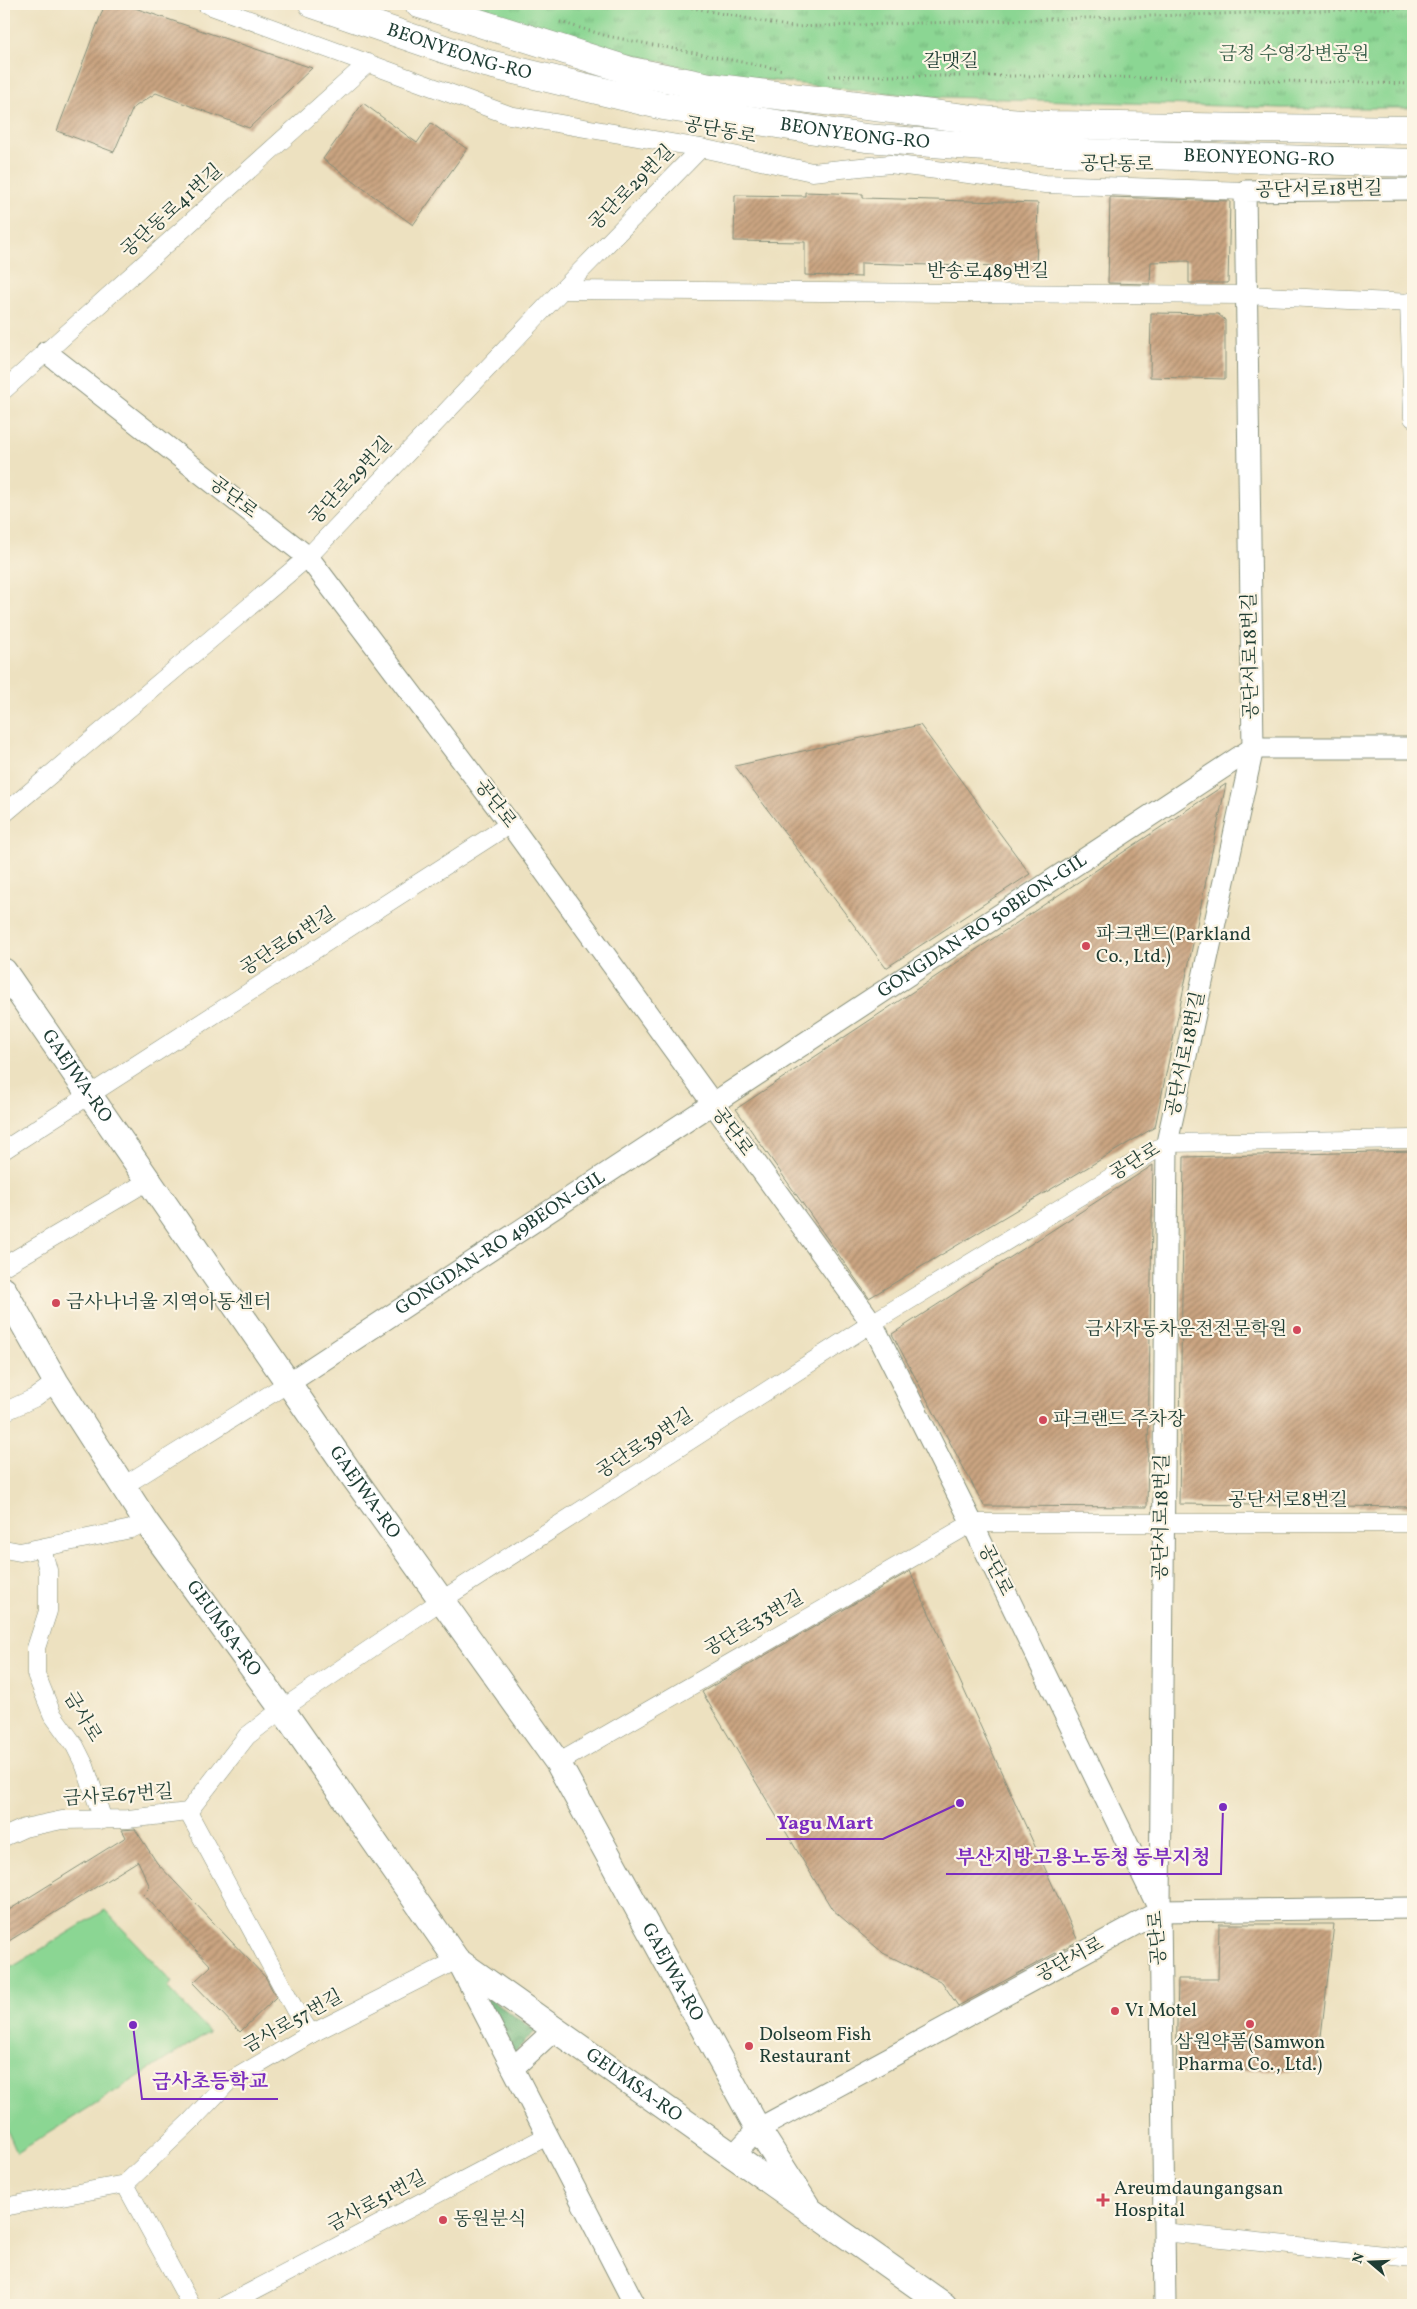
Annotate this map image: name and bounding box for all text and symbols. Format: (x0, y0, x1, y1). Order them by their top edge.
street label: BEONYEONG-RO (383, 17, 534, 87)
park label: 금정 수영강변공원 (1219, 42, 1369, 68)
street label: 갈맷길 (923, 49, 979, 75)
street label: 공단동로 (681, 111, 759, 151)
street label: BEONYEONG-RO (778, 112, 931, 156)
street label: 공단로29번길 (583, 139, 681, 237)
street label: BEONYEONG-RO (1183, 143, 1335, 174)
street label: 공단동로 (1080, 151, 1154, 179)
street label: 공단동로41번길 (115, 158, 229, 264)
street label: 공단서로18번길 (1255, 176, 1383, 204)
street label: 반송로489번길 (927, 259, 1049, 285)
street label: 공단로29번길 (303, 431, 399, 531)
street label: 공단로 (203, 471, 263, 525)
street label: 공단서로18번길 (1237, 592, 1265, 720)
street label: 공단로 (468, 774, 522, 834)
street label: GONGDAN-RO 50BEON-GIL (873, 847, 1093, 1005)
street label: 공단로61번길 (235, 901, 341, 983)
place label: 파크랜드(Parkland Co., Ltd.) (1096, 922, 1251, 970)
marker: 파크랜드(Parkland Co., Ltd.) (1080, 940, 1092, 952)
street label: 공단서로18번길 (1160, 989, 1212, 1119)
street label: GAEJWA-RO (35, 1024, 118, 1128)
street label: 공단로 (705, 1102, 759, 1162)
street label: 공단로 (1105, 1137, 1165, 1187)
street label: GONGDAN-RO 49BEON-GIL (390, 1165, 611, 1322)
place label: 금사나너울 지역아동센터 (66, 1290, 272, 1316)
marker: 금사나너울 지역아동센터 (50, 1297, 62, 1309)
place label: 금사자동차운전전문학원 (1085, 1317, 1287, 1343)
marker: 금사자동차운전전문학원 (1291, 1324, 1303, 1336)
street label: 공단로39번길 (591, 1403, 699, 1485)
place label: 파크랜드 주차장 (1053, 1407, 1186, 1433)
marker: 파크랜드 주차장 (1037, 1414, 1049, 1426)
street label: GAEJWA-RO (323, 1441, 407, 1544)
street label: 공단서로18번길 (1148, 1453, 1176, 1581)
street label: 공단서로8번길 (1228, 1488, 1348, 1514)
street label: 공단로 (971, 1540, 1019, 1600)
street label: GEUMSA-RO (180, 1575, 267, 1682)
street label: 공단로33번길 (699, 1585, 809, 1663)
street label: 금사로 (57, 1687, 107, 1747)
street label: 금사로67번길 (62, 1779, 174, 1813)
callout: Yagu Mart (766, 1804, 883, 1839)
text: Yagu Mart (777, 1810, 874, 1838)
callout: 부산지방고용노동청 동부지청 (946, 1839, 1221, 1874)
text: 부산지방고용노동청 동부지청 (955, 1845, 1211, 1873)
street label: 공단로 (1143, 1910, 1173, 1966)
street label: GAEJWA-RO (635, 1918, 710, 2026)
street label: 공단서로 (1031, 1931, 1109, 1989)
street label: 금사로57번길 (239, 1984, 347, 2060)
place label: V1 Motel (1125, 1998, 1197, 2024)
marker: V1 Motel (1109, 2005, 1121, 2017)
marker: 삼원약품(Samwon Pharma Co., Ltd.) (1244, 2018, 1256, 2030)
place label: Dolseom Fish Restaurant (759, 2022, 872, 2070)
place label: 삼원약품(Samwon Pharma Co., Ltd.) (1175, 2030, 1325, 2078)
marker: Dolseom Fish Restaurant (743, 2040, 755, 2052)
street label: GEUMSA-RO (580, 2042, 688, 2129)
callout: 금사초등학교 (142, 2064, 278, 2099)
text: 금사초등학교 (152, 2069, 269, 2097)
street label: 금사로51번길 (323, 2165, 431, 2239)
place label: Areumdaungangsan Hospital (1114, 2176, 1283, 2224)
marker: Areumdaungangsan Hospital (1096, 2193, 1110, 2207)
place label: 동원분식 (453, 2207, 526, 2233)
marker: 동원분식 (437, 2214, 449, 2226)
north arrow (1344, 2236, 1394, 2286)
text: N (1348, 2250, 1370, 2266)

